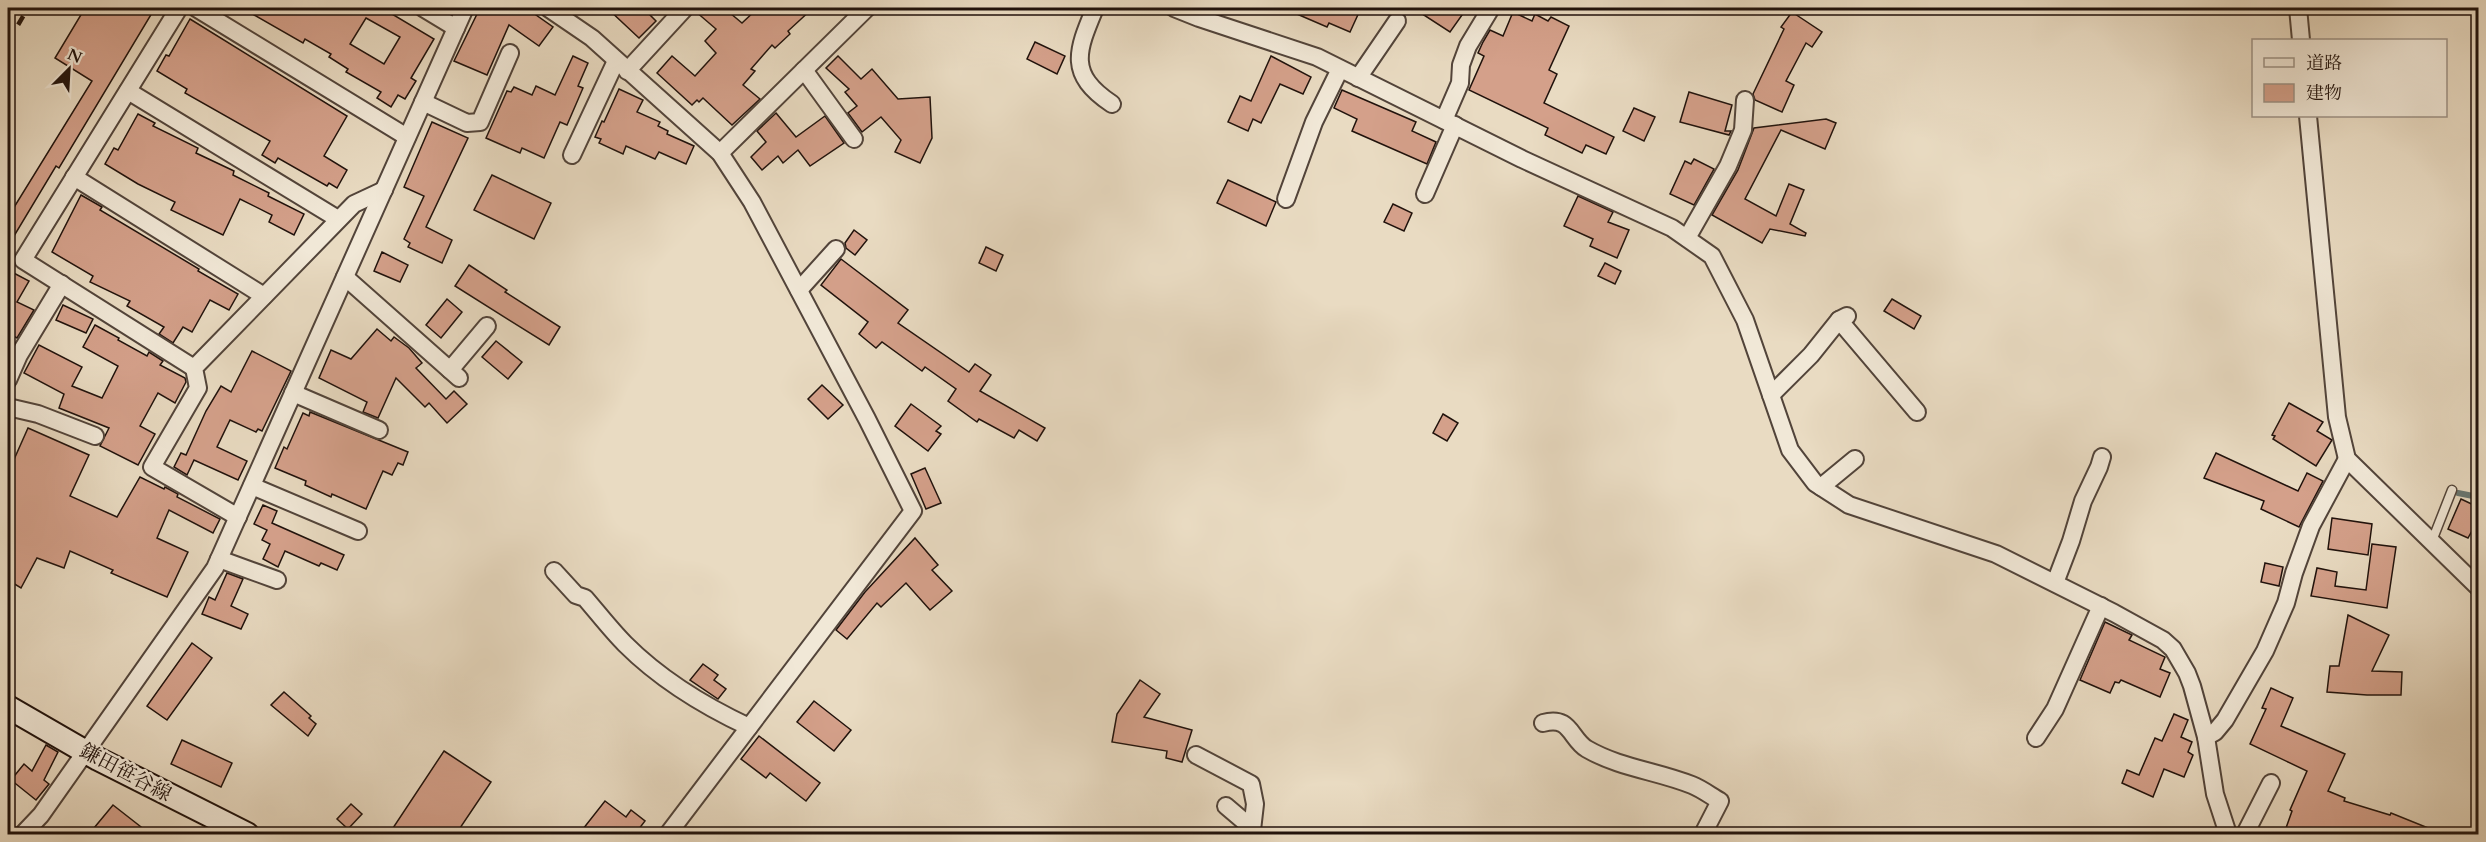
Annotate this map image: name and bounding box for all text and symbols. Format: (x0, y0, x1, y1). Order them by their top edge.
north arrow (39, 39, 99, 99)
legend (2252, 39, 2447, 117)
text: N (64, 43, 86, 69)
text: 道路 (2306, 51, 2342, 76)
text: 建物 (2306, 81, 2342, 106)
street label: 鎌田笹谷線 (75, 737, 176, 808)

